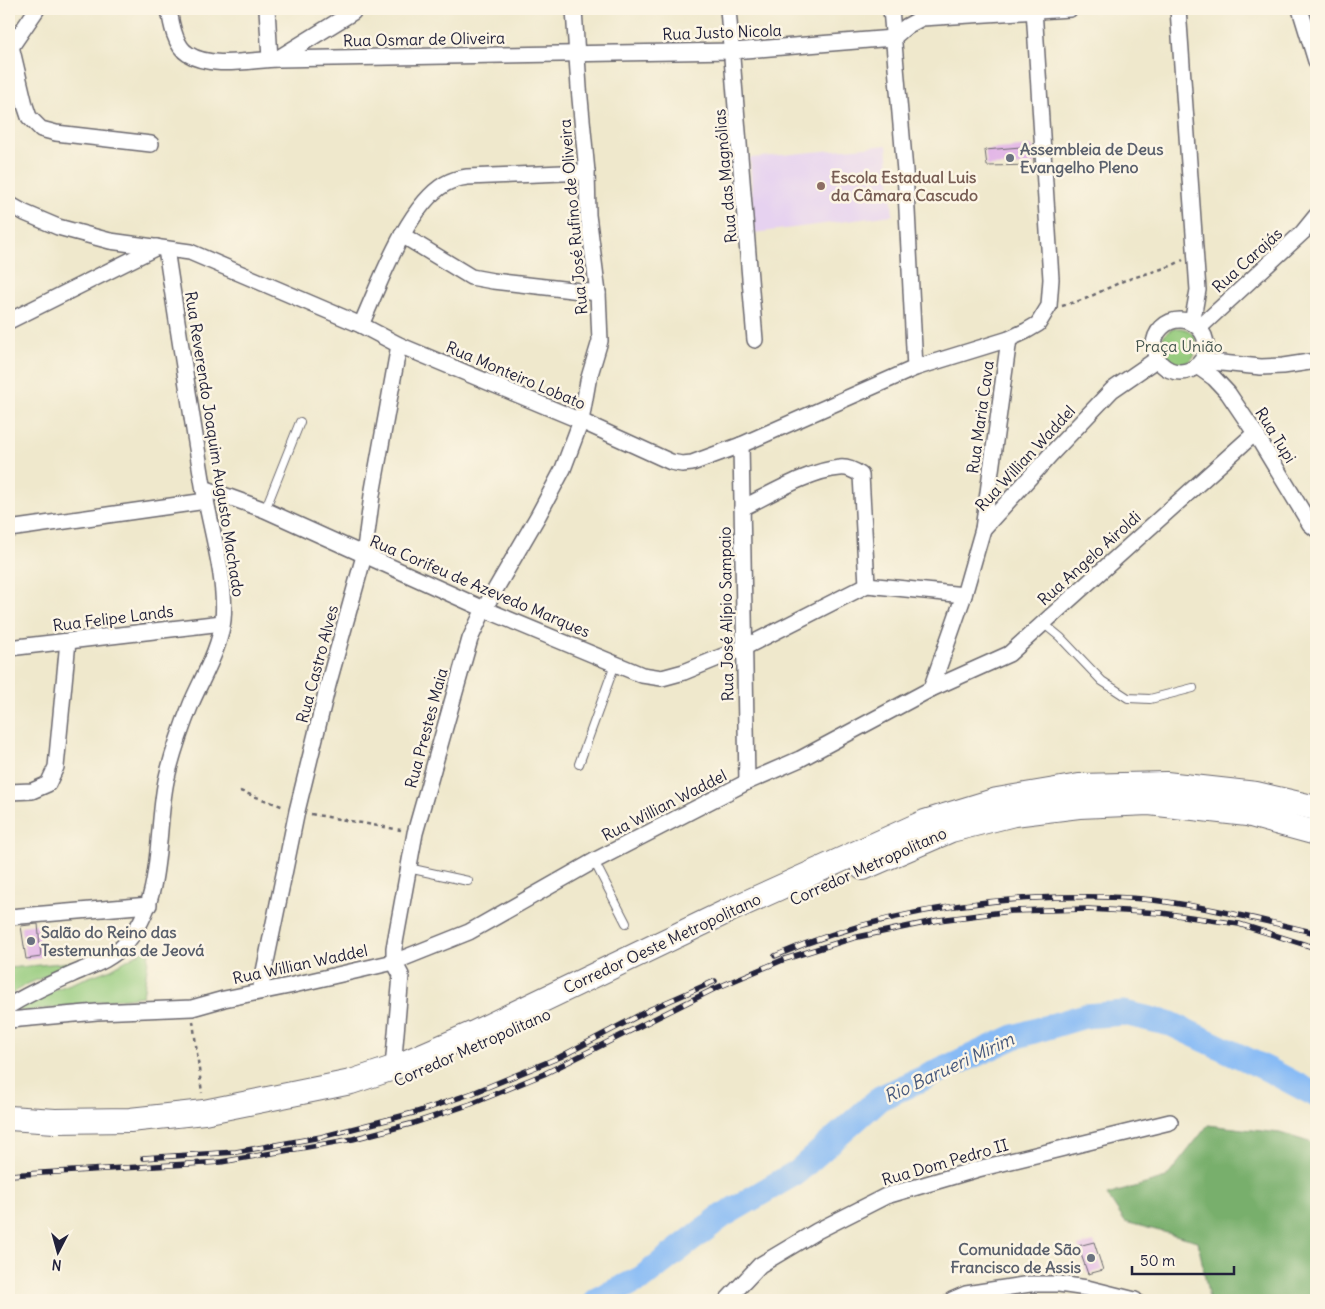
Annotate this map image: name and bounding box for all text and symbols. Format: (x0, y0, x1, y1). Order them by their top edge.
street label: Rua Justo Nicola (662, 20, 782, 44)
street label: Rua Osmar de Oliveira (343, 28, 505, 50)
street label: Rua das Magnólias (709, 108, 741, 244)
street label: Rua José Rufino de Oliveira (554, 118, 592, 316)
place label: Assembleia de Deus Evangelho Pleno (1020, 139, 1163, 178)
marker: Assembleia de Deus Evangelho Pleno (1004, 152, 1016, 164)
place label: Escola Estadual Luis da Câmara Cascudo (831, 167, 978, 205)
marker: Escola Estadual Luis da Câmara Cascudo (815, 180, 827, 192)
street label: Rua Carajás (1208, 223, 1286, 297)
street label: Rua Reverendo Joaquim Augusto Machado (181, 290, 249, 598)
park label: Praça União (1135, 336, 1223, 356)
street label: Rua Monteiro Lobato (443, 337, 589, 413)
street label: Rua Maria Cava (962, 359, 998, 475)
street label: Rua Willian Waddel (971, 401, 1079, 515)
street label: Rua Tupi (1251, 404, 1301, 466)
street label: Rua Angelo Airoldi (1033, 507, 1145, 609)
street label: Rua José Alípio Sampaio (714, 526, 738, 702)
street label: Rua Corifeu de Azevedo Marques (367, 530, 593, 642)
street label: Rua Felipe Lands (51, 601, 175, 635)
street label: Rua Castro Alves (292, 603, 342, 725)
street label: Rua Prestes Maia (400, 666, 452, 790)
street label: Rua Willian Waddel (598, 765, 730, 845)
street label: Corredor Metropolitano (786, 822, 950, 910)
street label: Corredor Oeste Metropolitano (560, 888, 764, 998)
place label: Salão do Reino das Testemunhas de Jeová (41, 922, 204, 960)
marker: Salão do Reino das Testemunhas de Jeová (25, 935, 37, 947)
street label: Rua Willian Waddel (231, 940, 369, 988)
street label: Corredor Metropolitano (390, 1003, 554, 1091)
water label: Rio Barueri Mirim (880, 1027, 1019, 1108)
street label: Rua Dom Pedro II (879, 1134, 1011, 1190)
north arrow (32, 1226, 82, 1276)
place label: Comunidade São Francisco de Assis (951, 1239, 1081, 1277)
scale bar (1132, 1244, 1235, 1276)
text: 50 m (1140, 1251, 1175, 1270)
marker: Comunidade São Francisco de Assis (1085, 1252, 1097, 1264)
text: N (51, 1255, 62, 1274)

